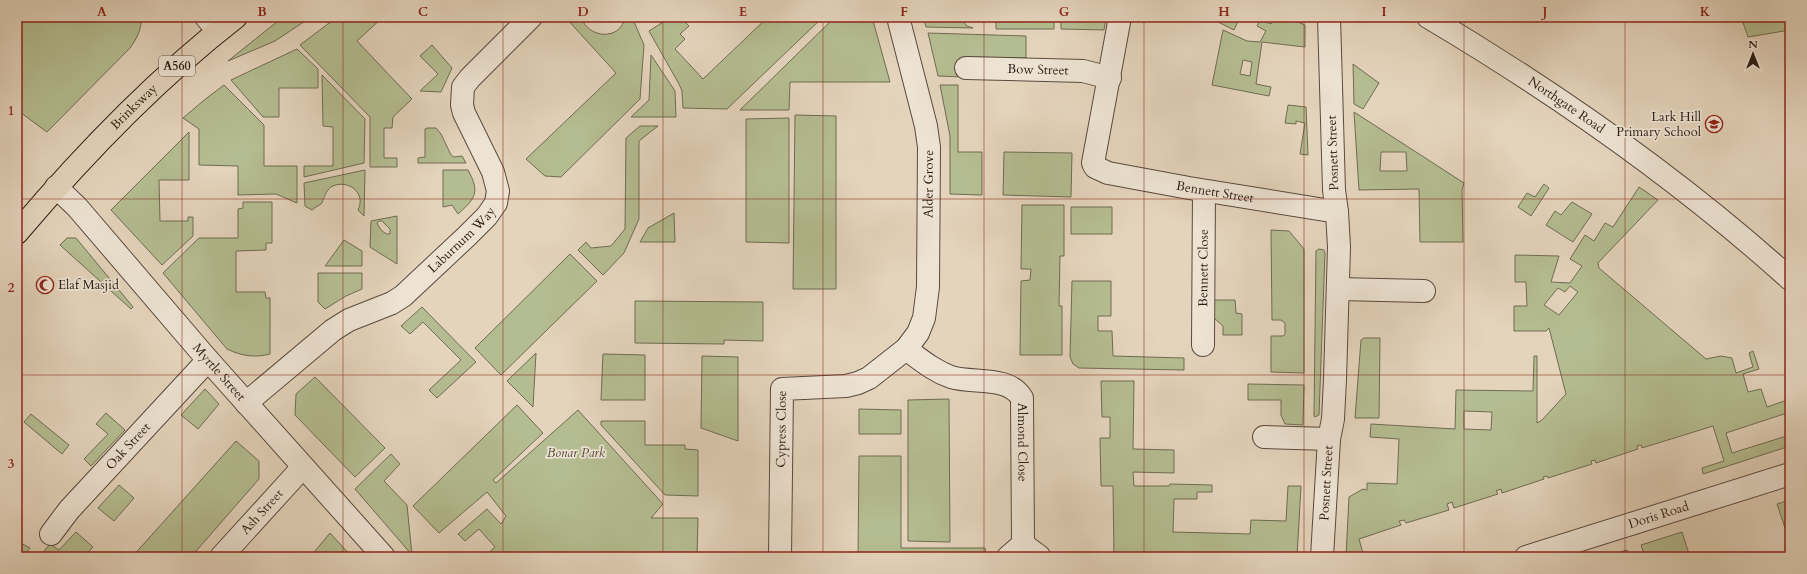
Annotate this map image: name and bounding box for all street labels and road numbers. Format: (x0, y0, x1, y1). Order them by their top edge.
road number: A560 (159, 56, 195, 76)
street label: Bow Street (1007, 60, 1069, 80)
street label: Northgate Road (1524, 73, 1608, 138)
street label: Brinksway (106, 80, 161, 134)
street label: Posnett Street (1323, 115, 1343, 191)
street label: Alder Grove (919, 150, 938, 218)
street label: Bennett Street (1175, 177, 1255, 207)
street label: Laburnum Way (424, 203, 500, 277)
street label: Bennett Close (1194, 229, 1213, 307)
street label: Myrtle Street (189, 339, 250, 405)
street label: Cypress Close (772, 390, 791, 468)
street label: Almond Close (1013, 403, 1032, 482)
street label: Oak Street (102, 419, 155, 474)
street label: Posnett Street (1315, 445, 1338, 521)
street label: Ash Street (237, 485, 287, 538)
street label: Doris Road (1626, 497, 1691, 533)

